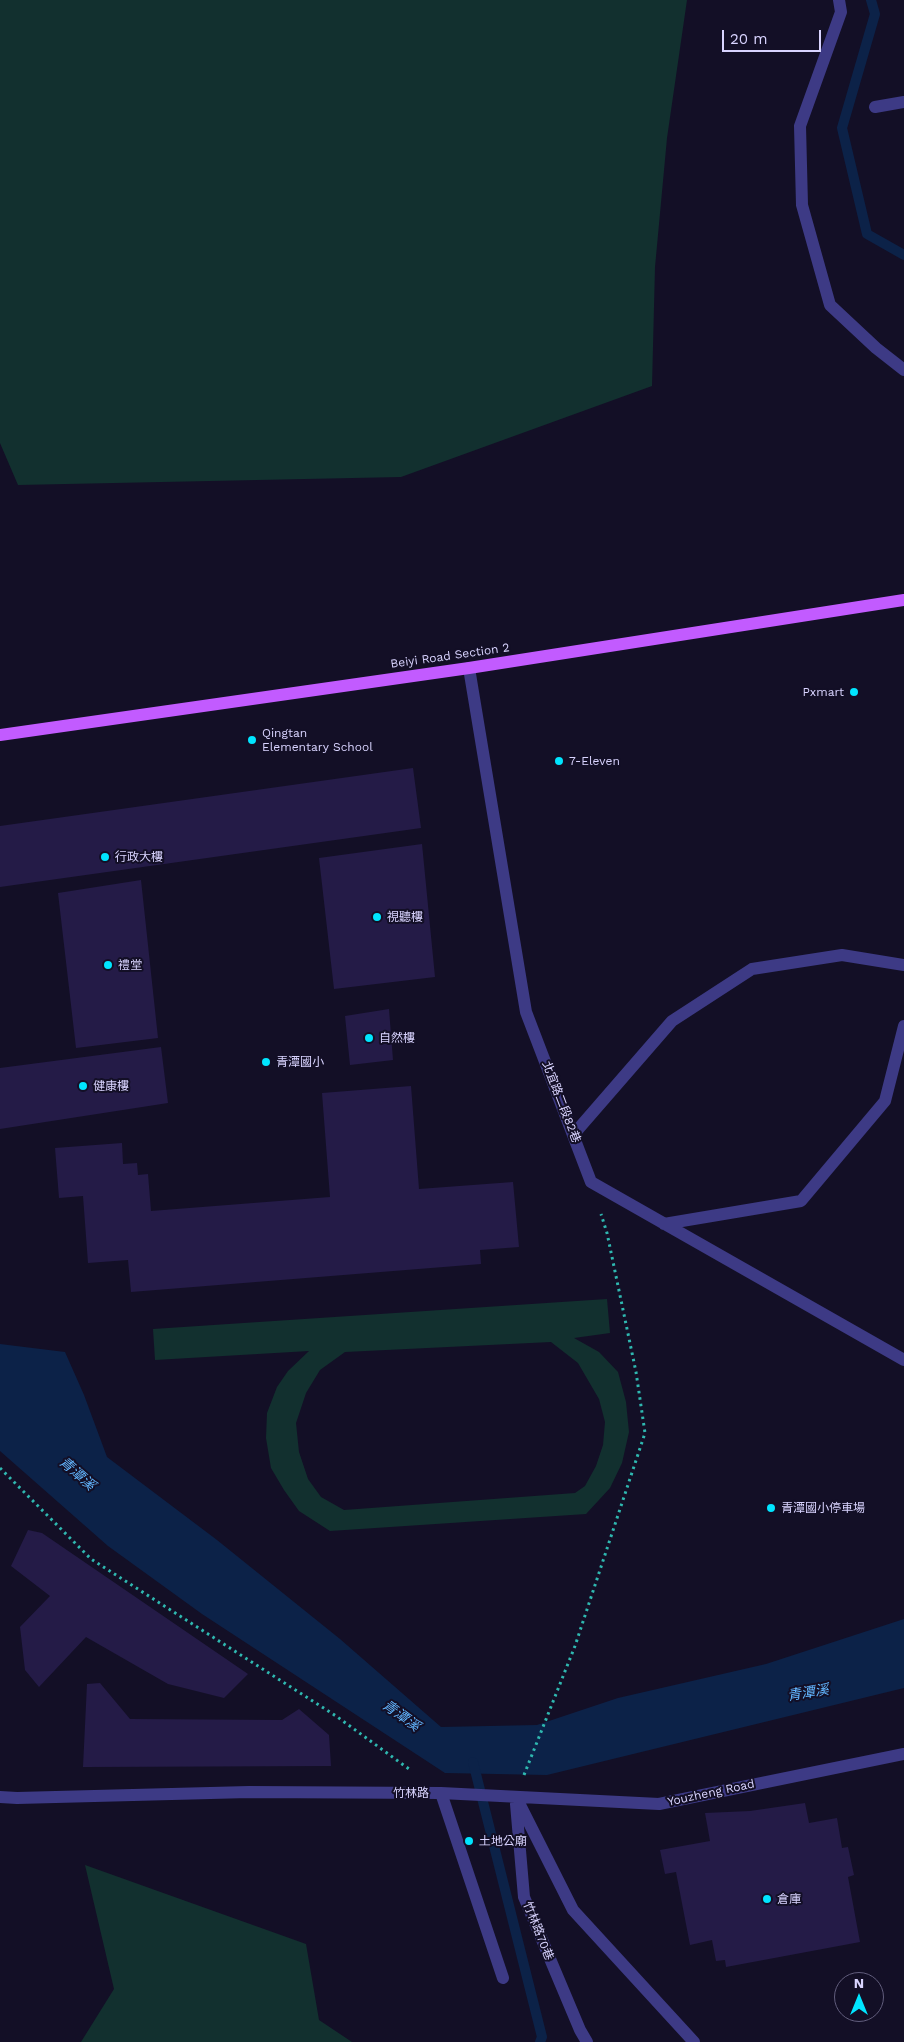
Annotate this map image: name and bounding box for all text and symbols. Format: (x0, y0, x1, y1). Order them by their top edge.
scale bar (724, 20, 823, 52)
text: 20 m (730, 30, 768, 48)
street label: Beiyi Road Section 2 (390, 641, 510, 671)
place label: Pxmart (802, 685, 844, 699)
marker: Pxmart (848, 686, 860, 698)
place label: Qingtan Elementary School (262, 726, 373, 754)
marker: Qingtan Elementary School (246, 734, 258, 746)
place label: 7-Eleven (569, 754, 620, 768)
marker: 7-Eleven (553, 755, 565, 767)
place label: 行政大樓 (115, 850, 163, 864)
marker: 行政大樓 (99, 851, 111, 863)
place label: 視聽樓 (387, 910, 423, 924)
marker: 視聽樓 (371, 911, 383, 923)
place label: 禮堂 (118, 958, 142, 972)
marker: 禮堂 (102, 959, 114, 971)
place label: 自然樓 (379, 1031, 415, 1045)
marker: 自然樓 (363, 1032, 375, 1044)
place label: 青潭國小 (276, 1055, 324, 1069)
marker: 青潭國小 (260, 1056, 272, 1068)
street label: 北宜路二段82巷 (539, 1059, 583, 1145)
place label: 健康樓 (93, 1079, 129, 1093)
marker: 健康樓 (77, 1080, 89, 1092)
water label: 青潭溪 (56, 1454, 98, 1494)
place label: 青潭國小停車場 (781, 1501, 865, 1515)
marker: 青潭國小停車場 (765, 1502, 777, 1514)
water label: 青潭溪 (786, 1681, 830, 1705)
water label: 青潭溪 (379, 1697, 423, 1735)
street label: Youzheng Road (666, 1777, 756, 1809)
street label: 竹林路 (393, 1786, 429, 1800)
place label: 土地公廟 (479, 1834, 527, 1848)
marker: 土地公廟 (463, 1835, 475, 1847)
place label: 倉庫 (777, 1892, 801, 1906)
marker: 倉庫 (761, 1893, 773, 1905)
street label: 竹林路70巷 (520, 1900, 556, 1962)
north arrow (834, 1972, 884, 2022)
text: N (854, 1975, 864, 1991)

